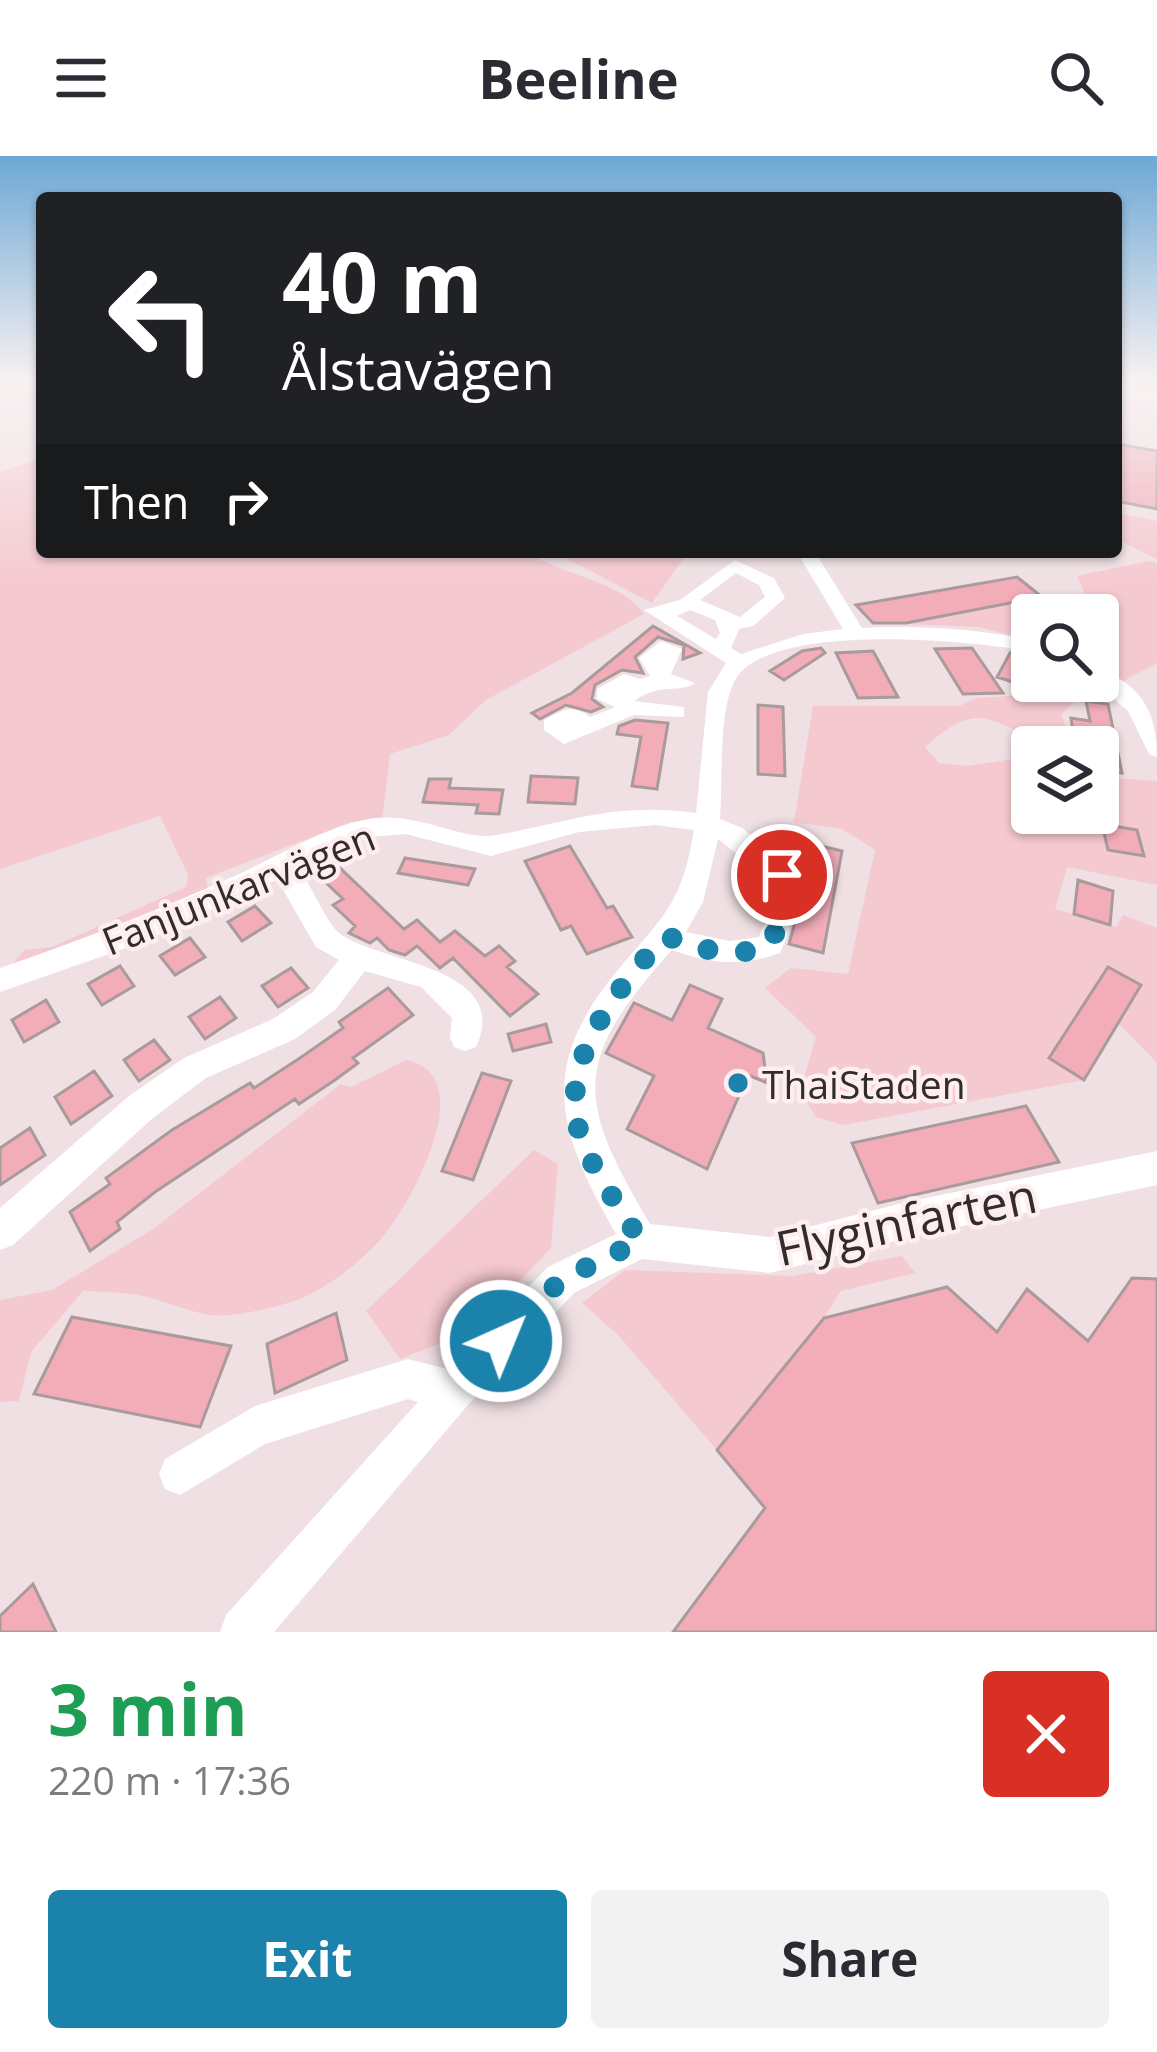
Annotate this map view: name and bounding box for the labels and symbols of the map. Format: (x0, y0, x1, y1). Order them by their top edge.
street label: Fanjunkarvägen (94, 809, 382, 967)
pin (731, 824, 833, 926)
place label: ThaiStaden (762, 1057, 966, 1110)
marker: ThaiStaden (725, 1070, 751, 1096)
street label: Flyginfarten (770, 1162, 1042, 1280)
position arrow (438, 1278, 564, 1404)

